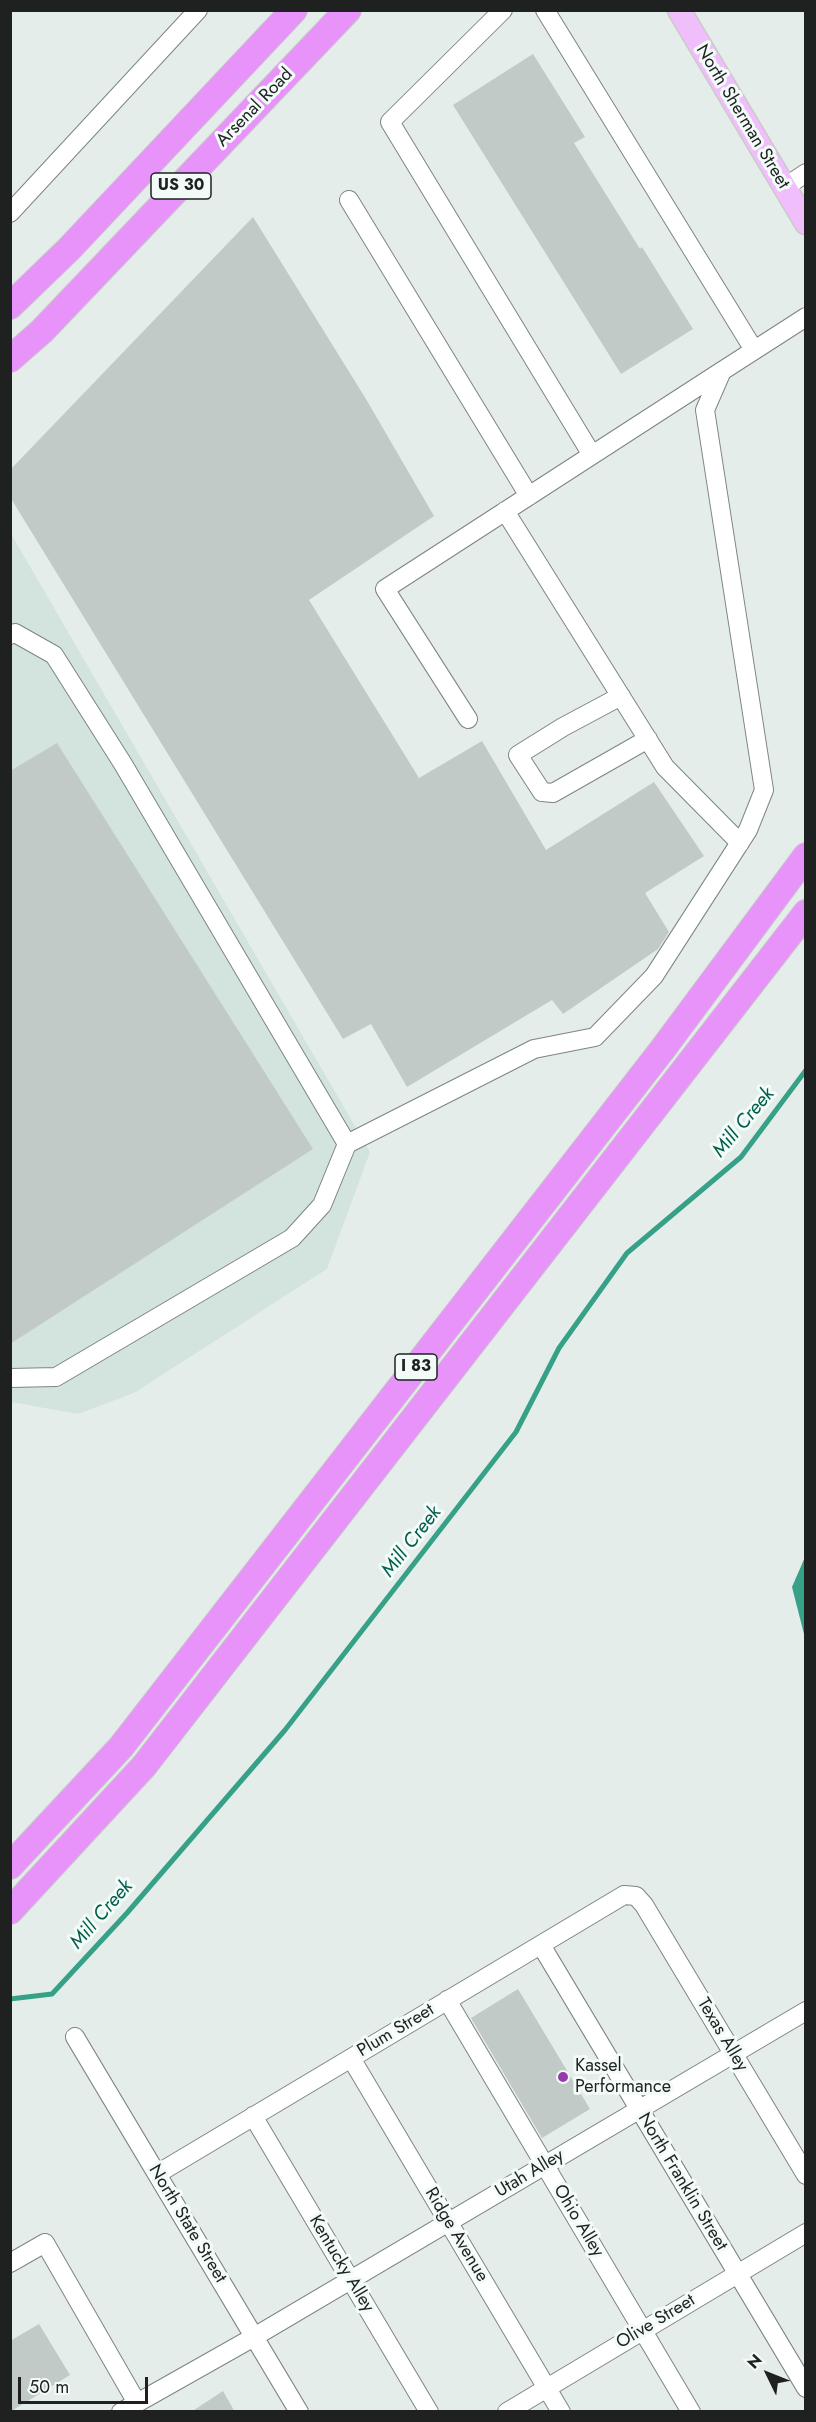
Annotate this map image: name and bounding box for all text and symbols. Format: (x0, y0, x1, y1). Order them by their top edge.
street label: North Sherman Street (690, 41, 794, 193)
street label: Arsenal Road (212, 64, 298, 152)
road number: US 30 (151, 173, 211, 199)
water label: Mill Creek (708, 1083, 780, 1163)
road number: I 83 (395, 1354, 437, 1380)
water label: Mill Creek (377, 1502, 447, 1582)
water label: Mill Creek (65, 1875, 139, 1955)
street label: Texas Alley (692, 1994, 752, 2076)
street label: Plum Street (354, 2000, 438, 2062)
place label: Kassel Performance (575, 2056, 671, 2098)
marker: Kassel Performance (556, 2070, 570, 2084)
street label: North Franklin Street (632, 2109, 732, 2255)
street label: Utah Alley (492, 2145, 568, 2203)
street label: North State Street (143, 2161, 231, 2287)
street label: Ohio Alley (548, 2181, 608, 2261)
street label: Ridge Avenue (419, 2184, 493, 2286)
street label: Kentucky Alley (304, 2212, 378, 2316)
street label: Olive Street (613, 2290, 699, 2354)
north arrow (738, 2344, 798, 2404)
text: N (742, 2349, 767, 2374)
scale bar (21, 2365, 152, 2403)
text: 50 m (29, 2374, 69, 2400)

